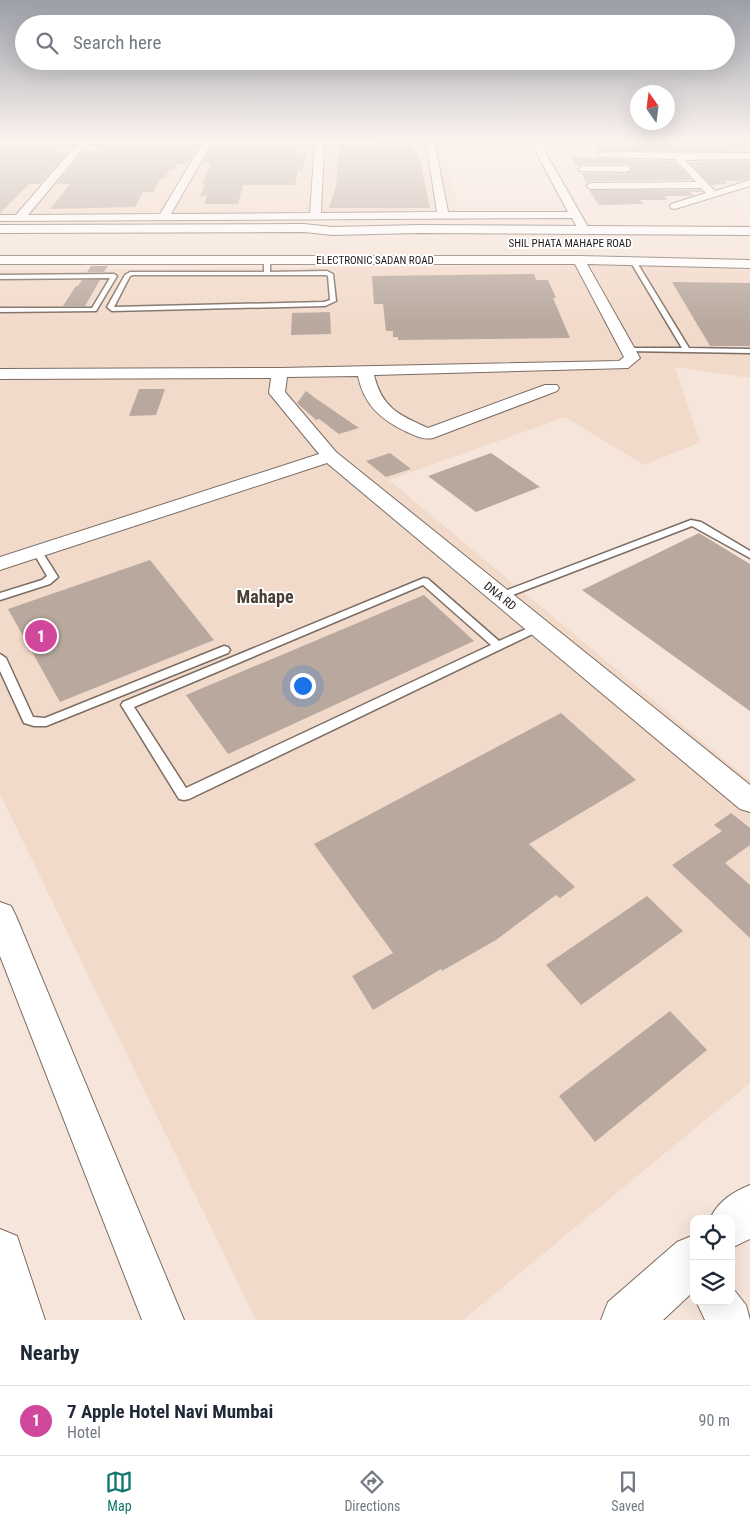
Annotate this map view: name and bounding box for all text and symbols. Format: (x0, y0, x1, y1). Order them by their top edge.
search box (15, 15, 735, 70)
icon: search (33, 29, 61, 57)
text: Search here (73, 31, 161, 54)
north arrow (630, 85, 675, 130)
street label: SHIL PHATA MAHAPE ROAD (509, 237, 631, 250)
street label: ELECTRONIC SADAN ROAD (316, 254, 434, 267)
street label: DNA RD (481, 579, 519, 613)
district label: Mahape (237, 586, 294, 607)
pin: 1 (25, 617, 57, 655)
your location (290, 673, 316, 699)
map controls (690, 1215, 735, 1305)
button: locate (690, 1215, 735, 1260)
button: layers (690, 1260, 735, 1305)
text: Nearby (20, 1341, 79, 1365)
text: 7 Apple Hotel Navi Mumbai (67, 1400, 273, 1423)
text: 1 (32, 1411, 40, 1430)
text: 90 m (698, 1411, 730, 1430)
text: Hotel (67, 1423, 101, 1442)
tab: Map (105, 1468, 133, 1514)
tab: Directions (344, 1468, 400, 1514)
tab: Saved (611, 1468, 645, 1514)

